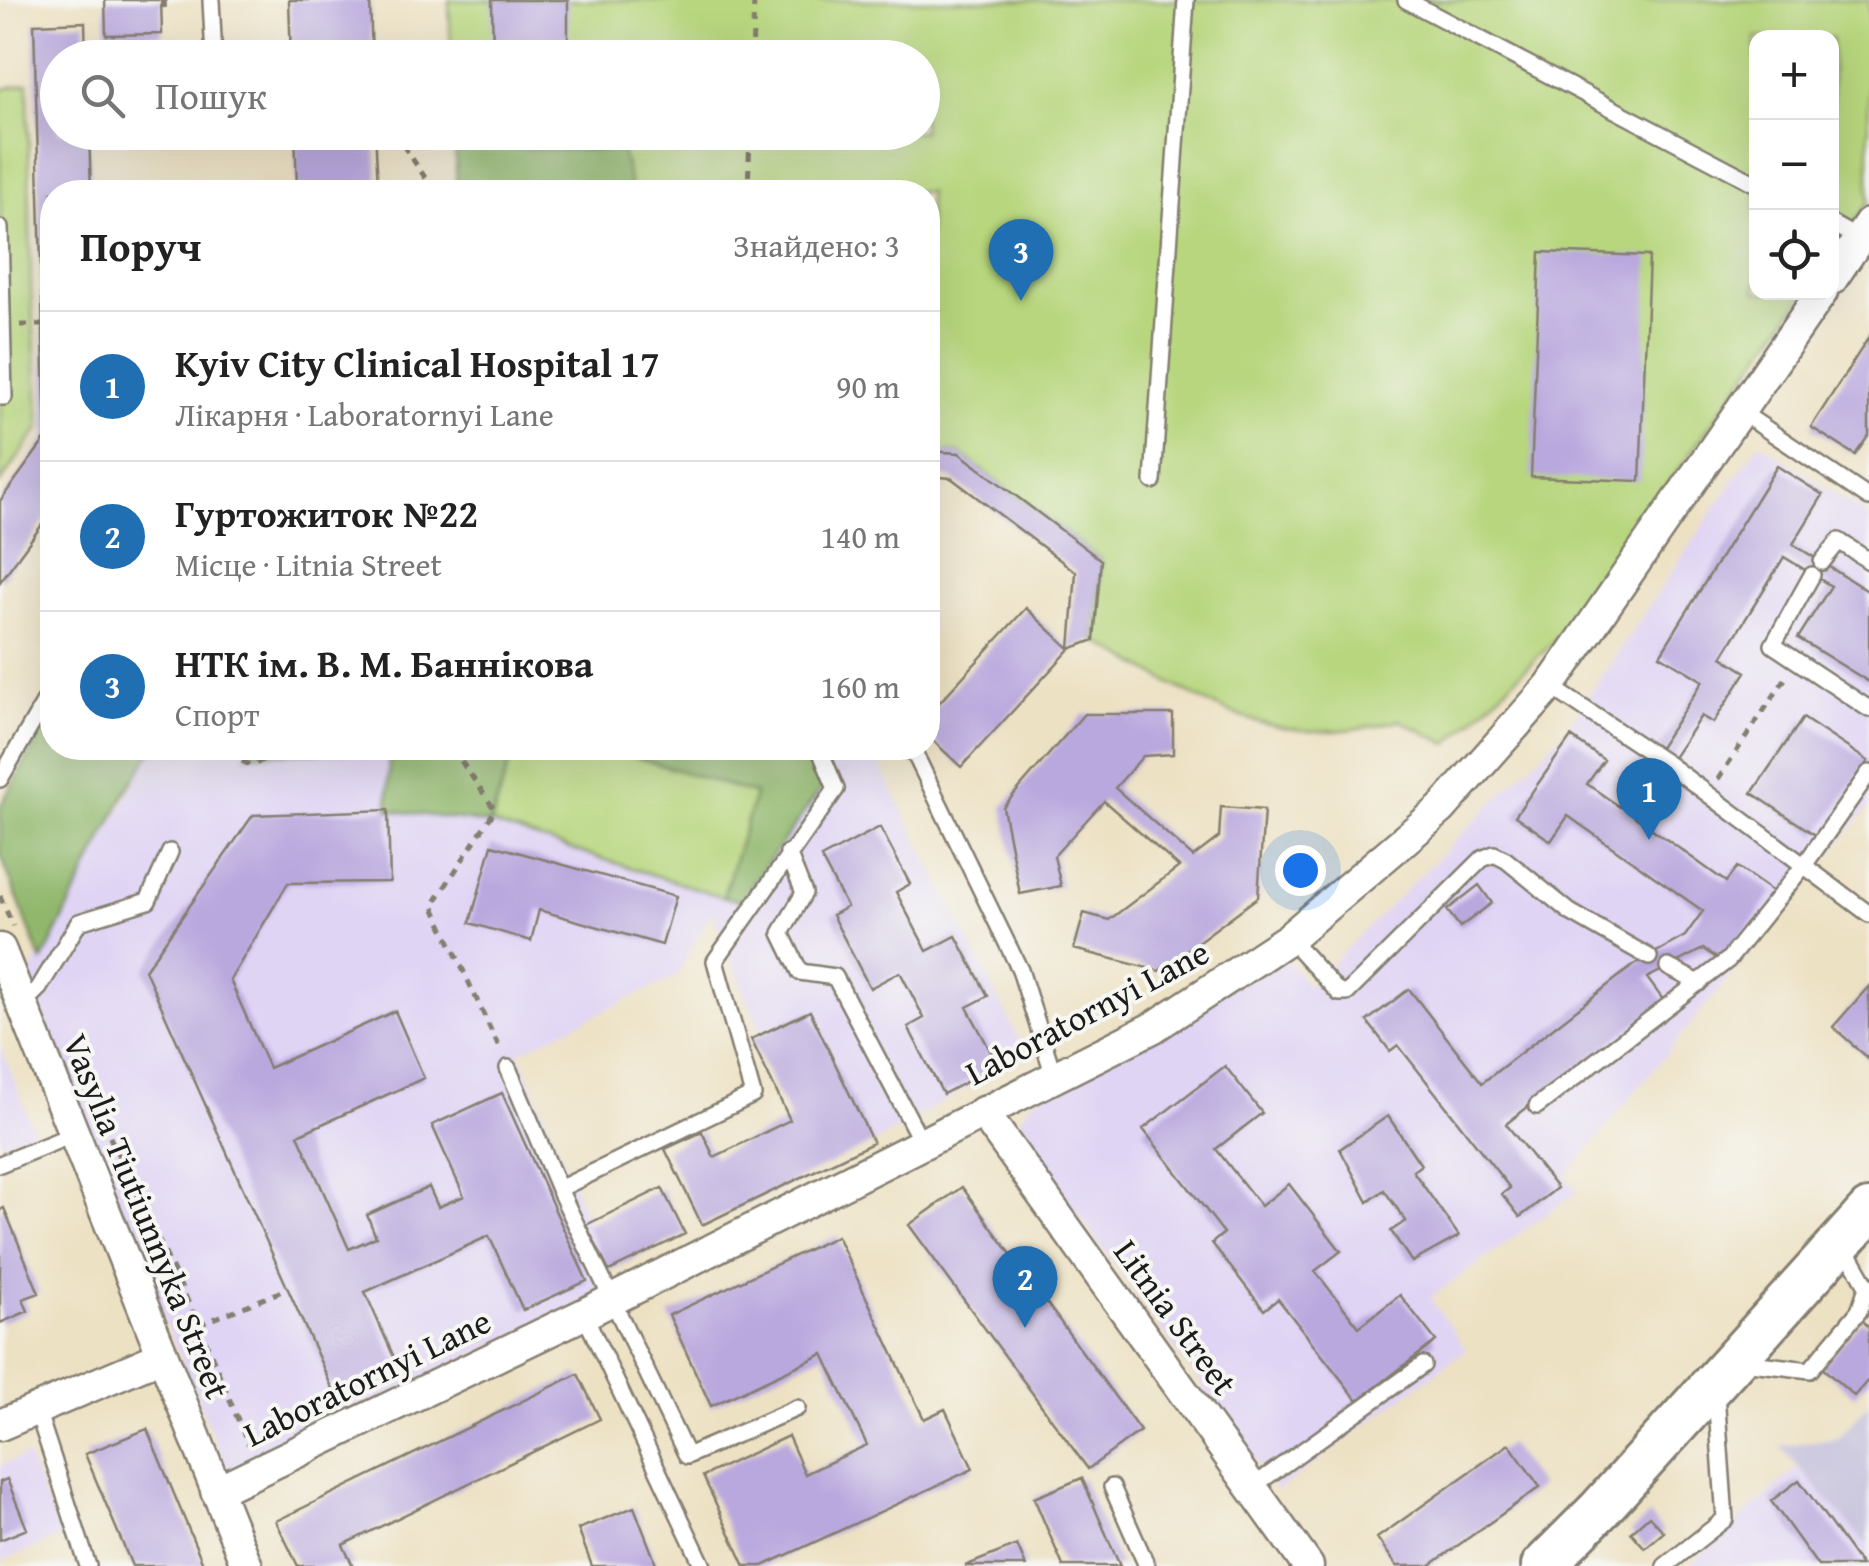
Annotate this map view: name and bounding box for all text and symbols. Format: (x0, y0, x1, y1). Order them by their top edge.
map controls (1749, 30, 1839, 300)
button: + (1749, 30, 1839, 120)
search box (40, 40, 940, 150)
text: Пошук (155, 67, 267, 123)
icon: search (75, 68, 130, 123)
button: − (1749, 120, 1839, 210)
button: locate (1749, 210, 1839, 300)
text: Поруч (80, 215, 201, 276)
pin: 3 (988, 218, 1054, 301)
text: Знайдено: 3 (733, 222, 900, 269)
text: Kyiv City Clinical Hospital 17 (175, 335, 660, 391)
text: 1 (104, 363, 121, 410)
text: 90 m (836, 363, 900, 410)
text: Лікарня · Laboratornyi Lane (175, 391, 554, 438)
text: Гуртожиток №22 (175, 485, 478, 541)
text: 2 (104, 513, 121, 560)
text: 140 m (821, 513, 900, 560)
text: Місце · Litnia Street (175, 541, 442, 588)
text: НТК ім. В. М. Баннікова (175, 635, 594, 691)
text: 3 (104, 663, 121, 710)
text: 160 m (821, 663, 900, 710)
text: Спорт (175, 691, 259, 738)
pin: 1 (1616, 758, 1682, 840)
your location (1275, 845, 1326, 896)
street label: Laboratornyi Lane (956, 926, 1218, 1098)
street label: Vasylia Tiutiunnyka Street (50, 1026, 244, 1406)
street label: Litnia Street (1102, 1229, 1250, 1405)
pin: 2 (992, 1246, 1058, 1328)
street label: Laboratornyi Lane (235, 1295, 499, 1459)

